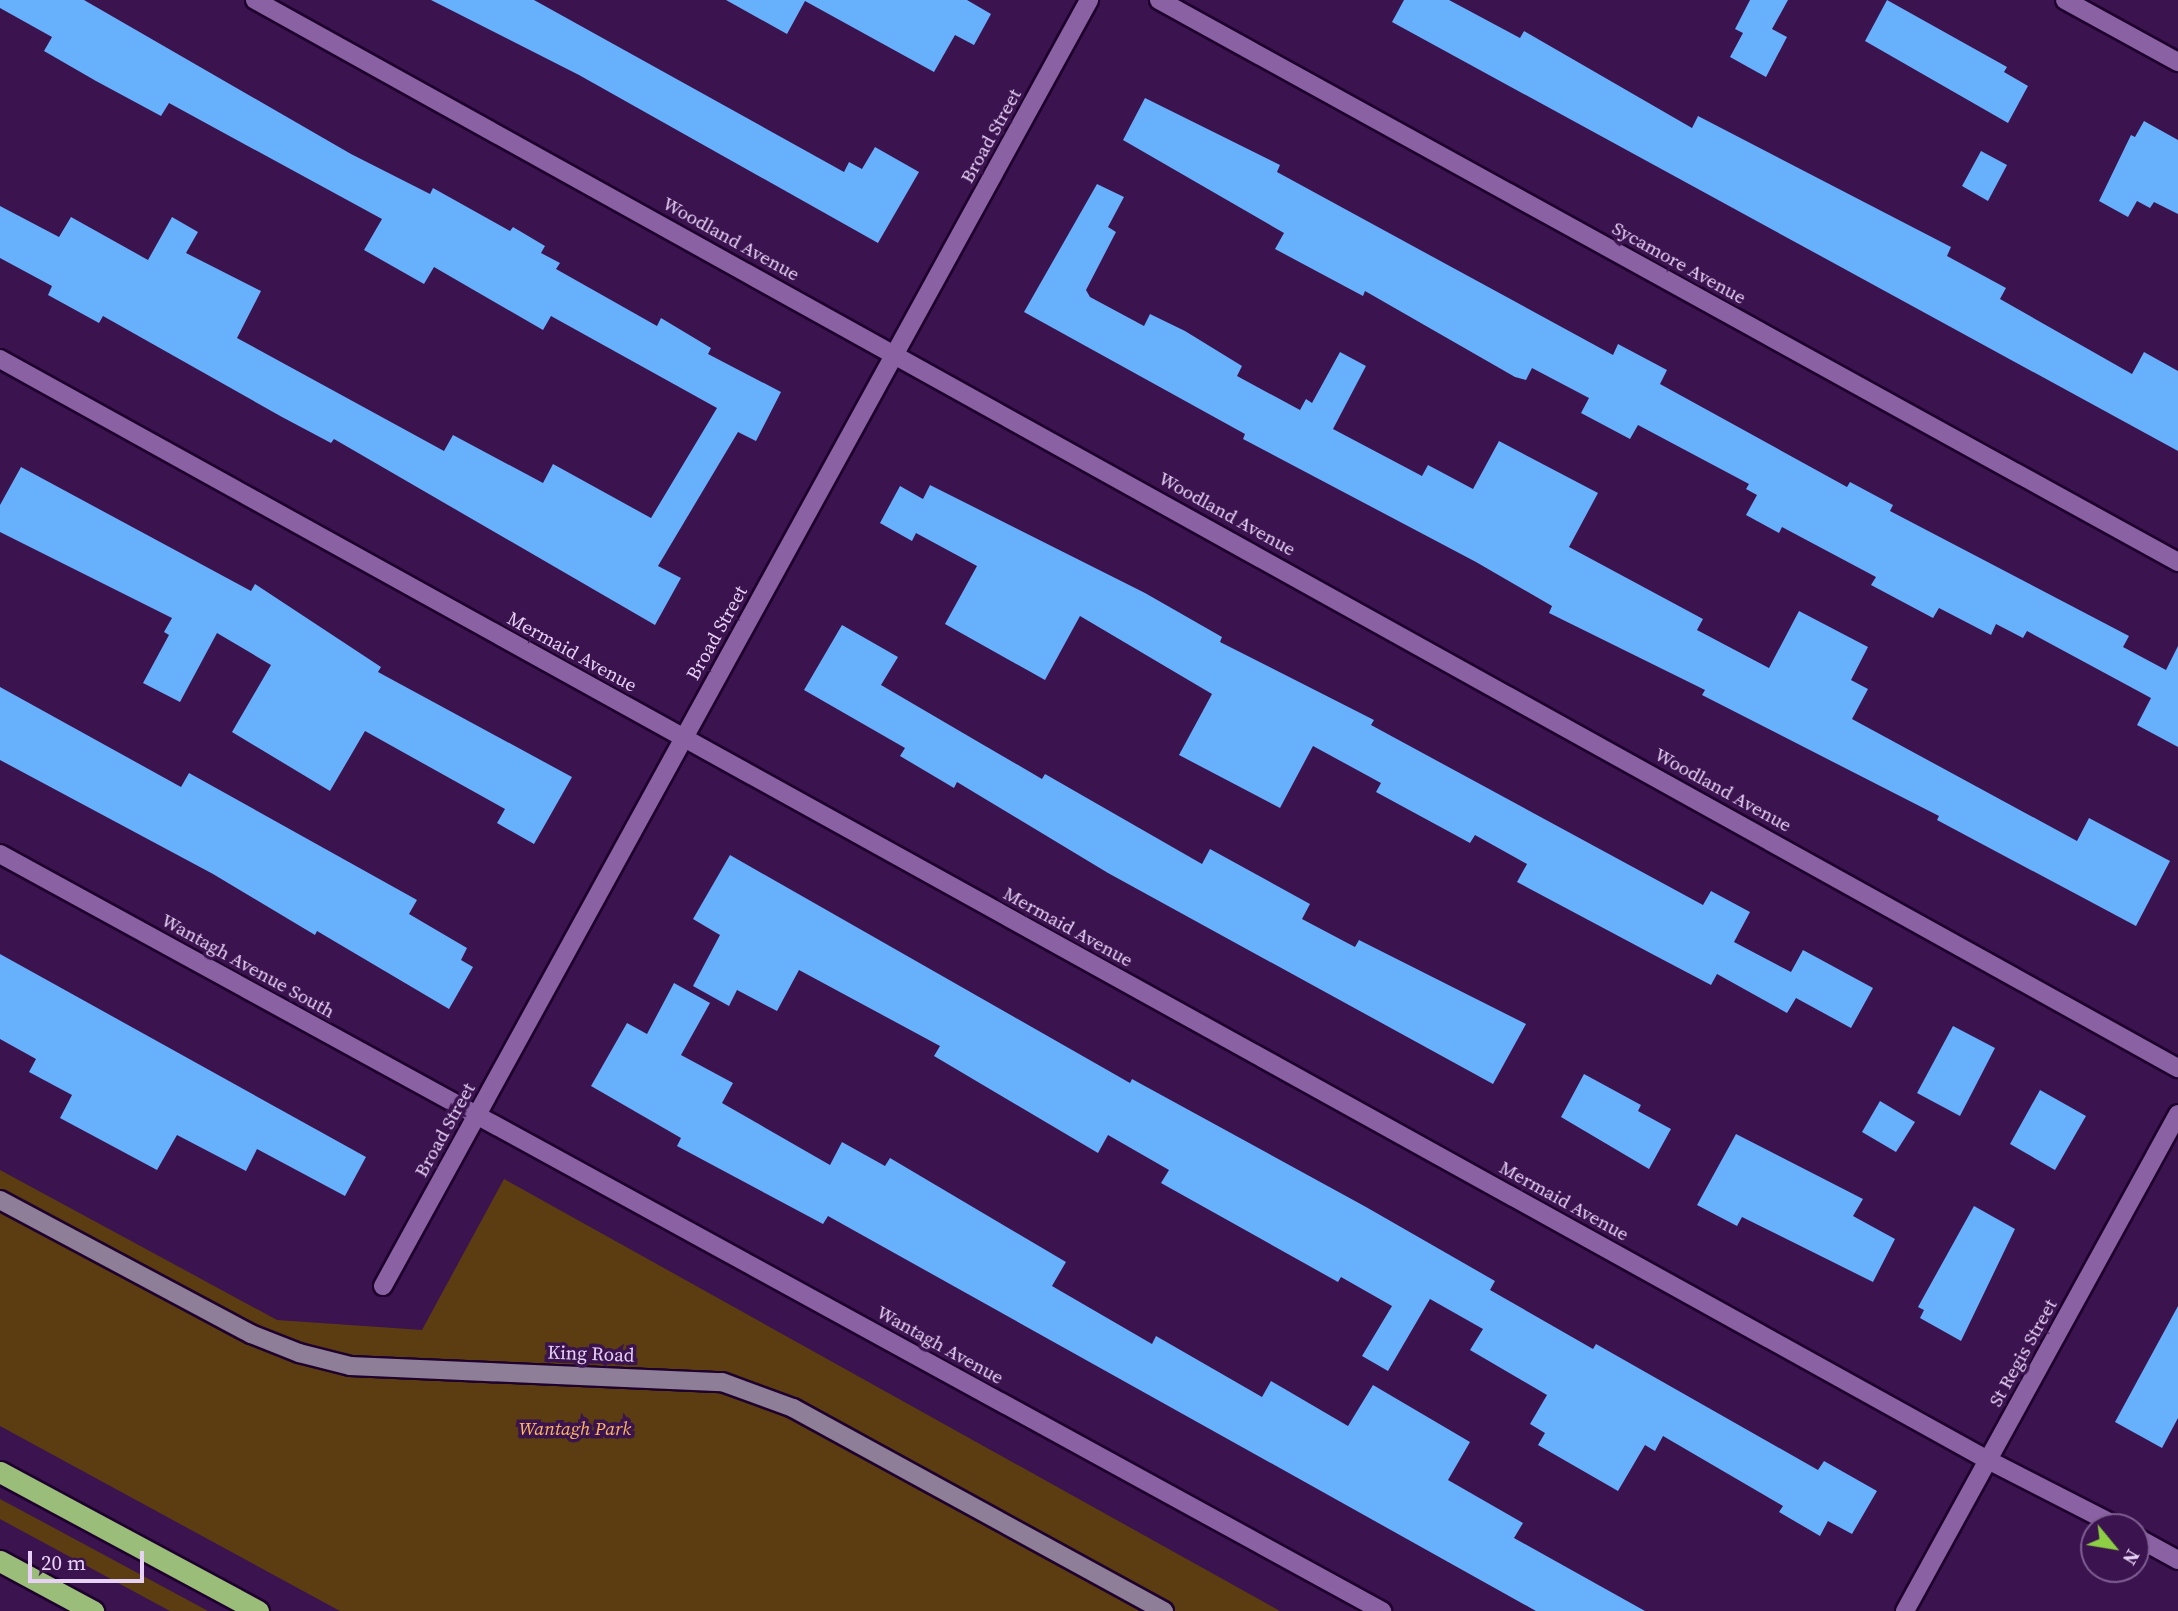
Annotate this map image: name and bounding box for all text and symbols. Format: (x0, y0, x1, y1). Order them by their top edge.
street label: Broad Street (956, 85, 1026, 187)
street label: Woodland Avenue (659, 192, 803, 286)
street label: Sycamore Avenue (1608, 217, 1750, 309)
street label: Woodland Avenue (1155, 467, 1299, 561)
street label: Broad Street (682, 582, 752, 684)
street label: Mermaid Avenue (503, 607, 641, 697)
street label: Woodland Avenue (1651, 743, 1795, 837)
street label: Mermaid Avenue (999, 882, 1137, 972)
street label: Wantagh Avenue South (157, 909, 339, 1023)
street label: Broad Street (410, 1079, 480, 1181)
street label: Mermaid Avenue (1495, 1156, 1633, 1246)
street label: St Regis Street (1984, 1295, 2062, 1411)
street label: Wantagh Avenue (873, 1301, 1007, 1389)
street label: King Road (547, 1341, 635, 1367)
park label: Wantagh Park (519, 1418, 631, 1440)
north arrow (2080, 1513, 2150, 1583)
scale bar (32, 1538, 147, 1582)
text: N (2117, 1545, 2146, 1570)
text: 20 m (41, 1548, 86, 1577)

